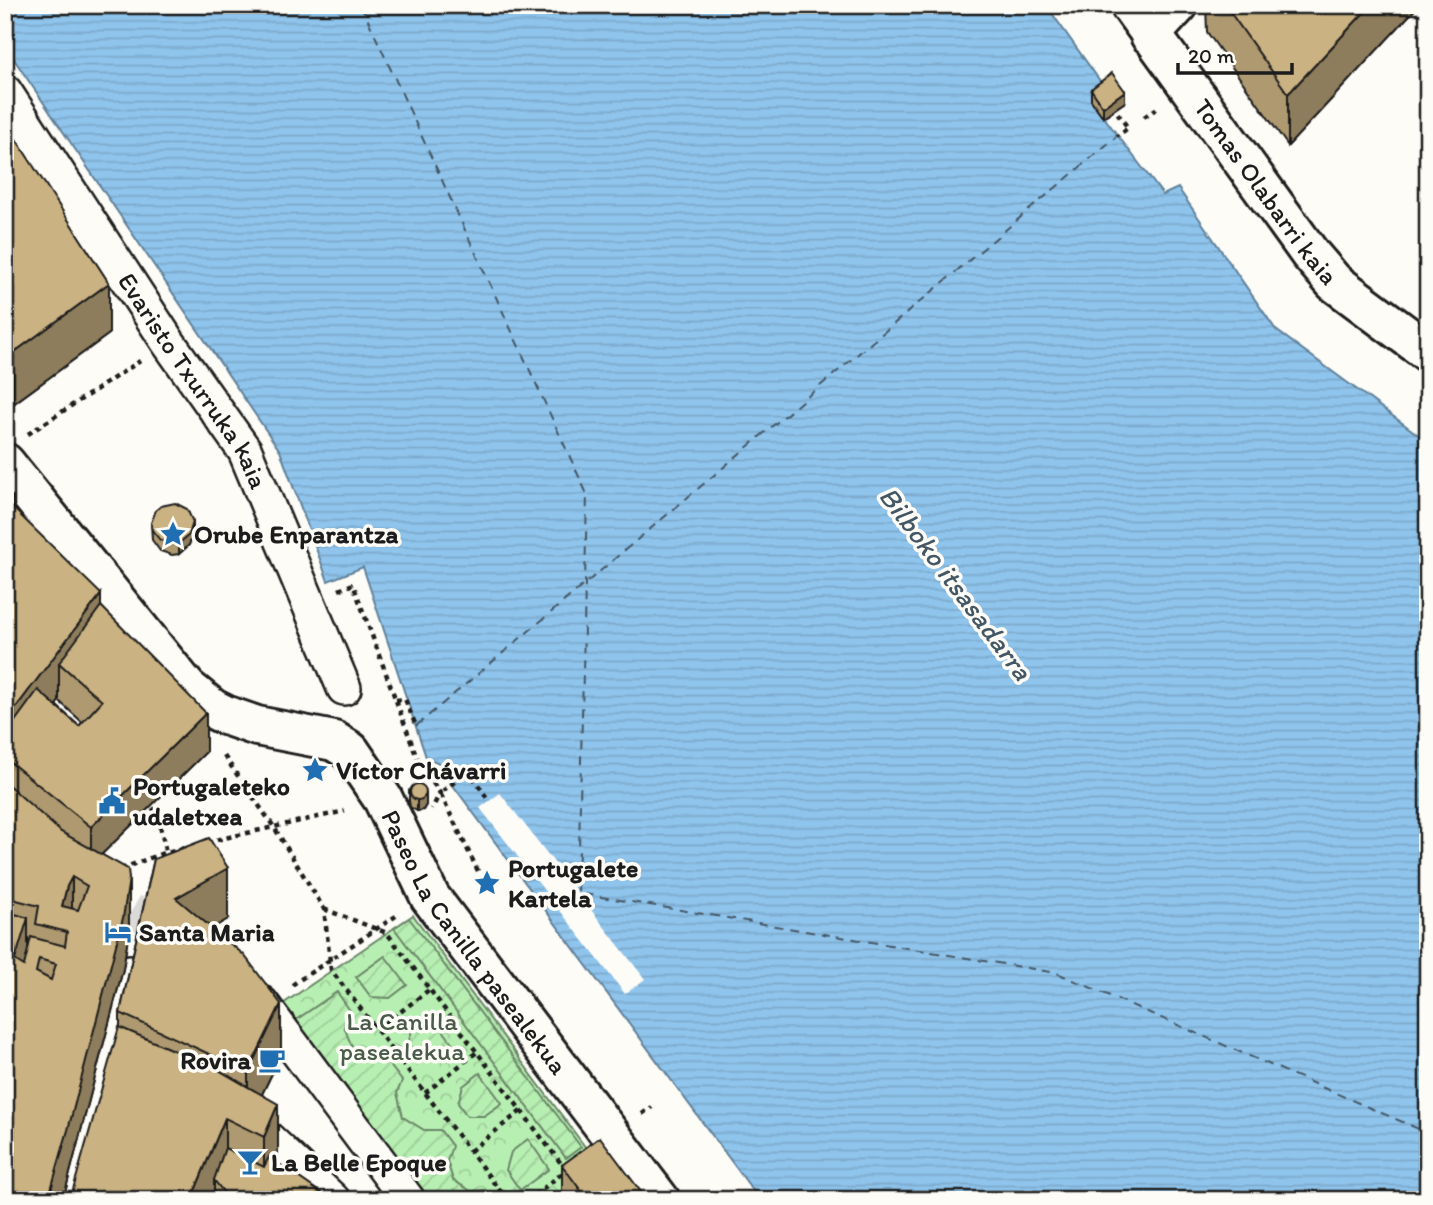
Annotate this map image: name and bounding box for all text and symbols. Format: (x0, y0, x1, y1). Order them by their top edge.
scale bar (1178, 32, 1291, 76)
text: 20 m (1188, 43, 1235, 68)
street label: Tomas Olabarri kaia (1187, 92, 1345, 291)
street label: Evaristo Txurruka kaia (111, 267, 275, 494)
water label: Bilboko itsasadarra (872, 480, 1041, 687)
place label: Orube Enparantza (194, 518, 399, 550)
place icon: Orube Enparantza (158, 519, 188, 549)
place label: Víctor Chávarri (336, 754, 507, 786)
place icon: Víctor Chávarri (300, 755, 330, 785)
place label: Portugaleteko udaletxea (132, 770, 290, 832)
public building icon: Portugaleteko udaletxea (97, 786, 127, 816)
street label: Paseo La Canilla pasealekua (376, 801, 578, 1079)
place label: Portugalete Kartela (508, 852, 638, 914)
place icon: Portugalete Kartela (472, 868, 502, 898)
place label: Santa Maria (139, 916, 275, 948)
hotel icon: Santa Maria (103, 917, 133, 947)
park label: La Canilla pasealekua (339, 1005, 465, 1066)
place label: Rovira (180, 1044, 251, 1076)
cafe icon: Rovira (257, 1045, 287, 1075)
place label: La Belle Epoque (271, 1146, 447, 1178)
bar icon: La Belle Epoque (235, 1147, 265, 1177)

